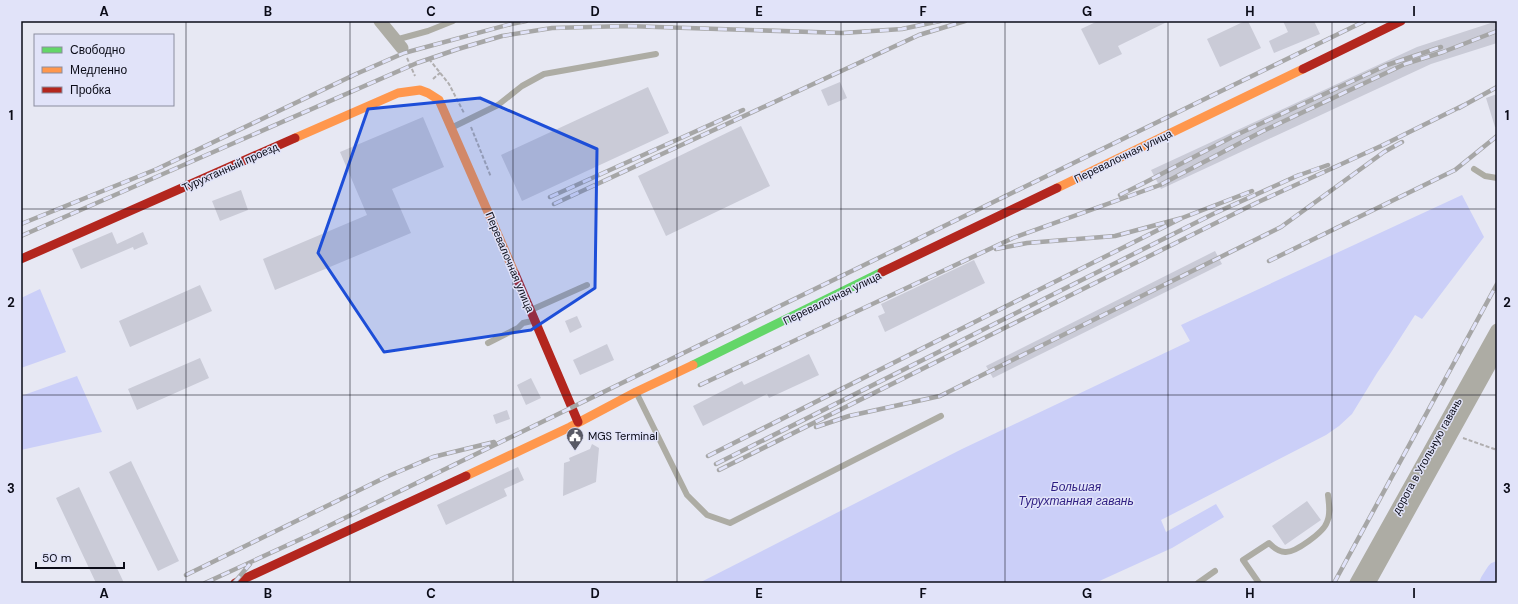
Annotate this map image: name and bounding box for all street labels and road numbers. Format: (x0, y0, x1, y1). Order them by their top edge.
street label: Перевалочная улица (1072, 126, 1175, 186)
street label: Турухтанный проезд (180, 139, 281, 195)
street label: Перевалочная улица (483, 210, 538, 315)
street label: Перевалочная улица (781, 268, 884, 328)
street label: дорога в Угольную гавань (1389, 395, 1465, 517)

